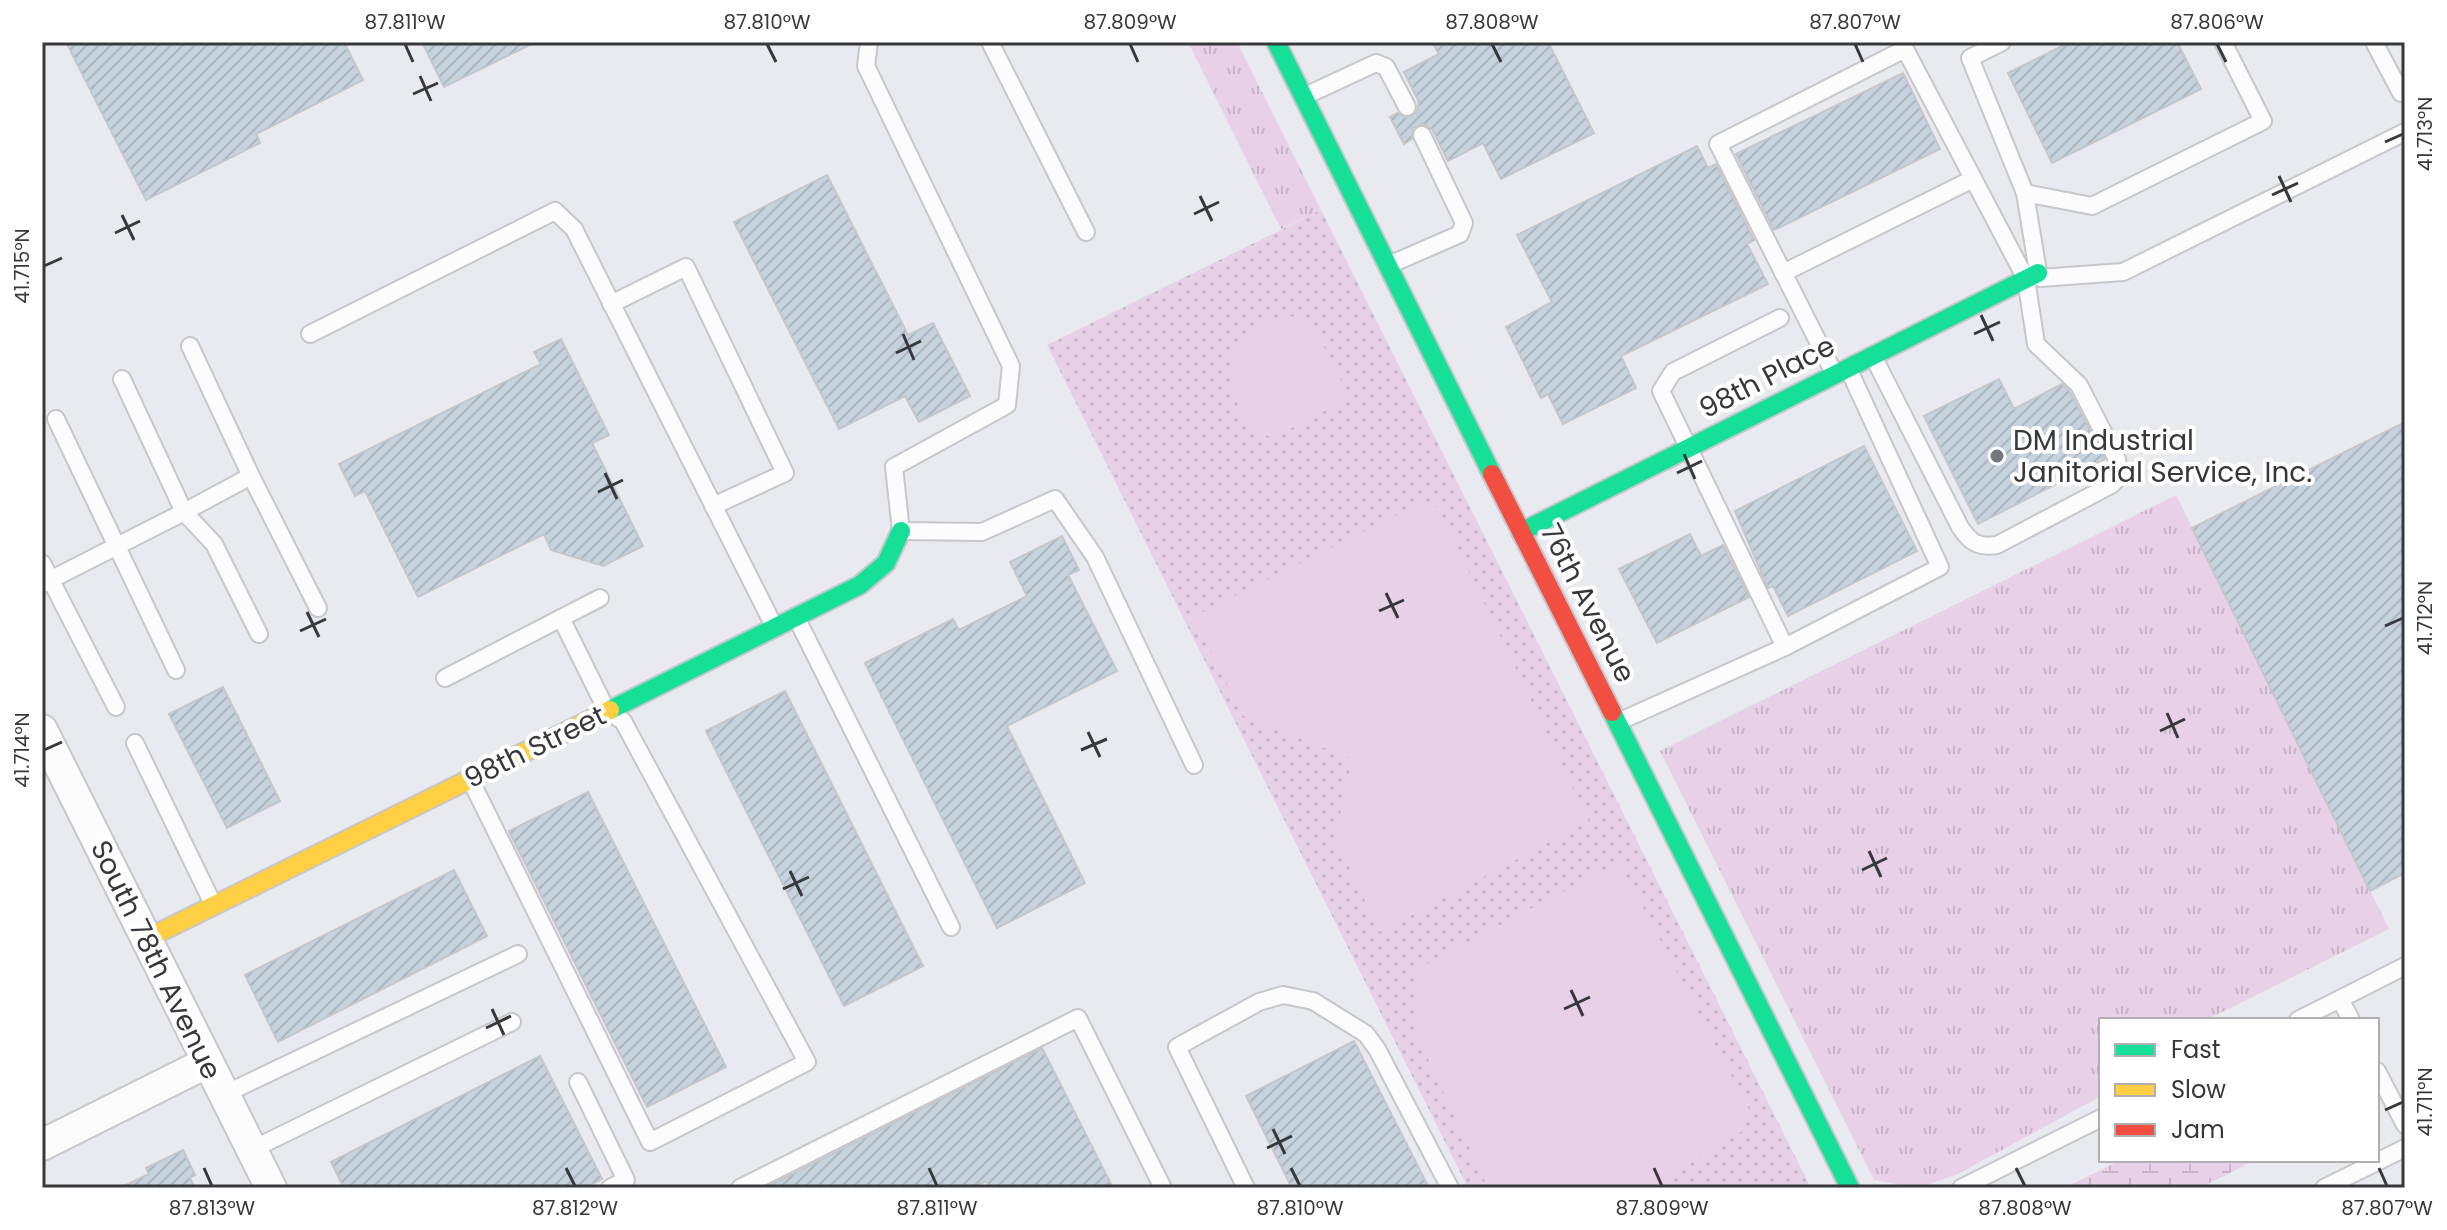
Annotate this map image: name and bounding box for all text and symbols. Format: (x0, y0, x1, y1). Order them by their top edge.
text: 87.811°W (365, 8, 446, 36)
text: 87.810°W (723, 8, 811, 36)
text: 87.809°W (1083, 8, 1177, 36)
text: 87.808°W (1445, 8, 1539, 36)
text: 87.807°W (1809, 8, 1901, 36)
text: 87.806°W (2170, 8, 2264, 36)
text: 41.713°N (2411, 97, 2439, 171)
text: 41.715°N (8, 228, 36, 304)
street label: 98th Place (1693, 326, 1841, 428)
place label: DM Industrial Janitorial Service, Inc. (2013, 421, 2312, 492)
marker: DM Industrial Janitorial Service, Inc. (1988, 447, 2006, 465)
street label: 76th Avenue (1531, 517, 1645, 689)
text: 41.712°N (2411, 581, 2439, 655)
street label: 98th Street (458, 696, 612, 798)
text: 41.714°N (8, 712, 36, 788)
street label: South 78th Avenue (81, 834, 231, 1086)
legend (2099, 1018, 2379, 1162)
text: Fast (2171, 1033, 2221, 1066)
text: 41.711°N (2411, 1067, 2439, 1137)
text: Slow (2171, 1073, 2226, 1106)
text: Jam (2171, 1113, 2225, 1146)
text: 87.813°W (169, 1194, 256, 1222)
text: 87.812°W (532, 1194, 618, 1222)
text: 87.811°W (897, 1194, 978, 1222)
text: 87.810°W (1256, 1194, 1344, 1222)
text: 87.809°W (1615, 1194, 1709, 1222)
text: 87.808°W (1978, 1194, 2072, 1222)
text: 87.807°W (2341, 1194, 2433, 1222)

